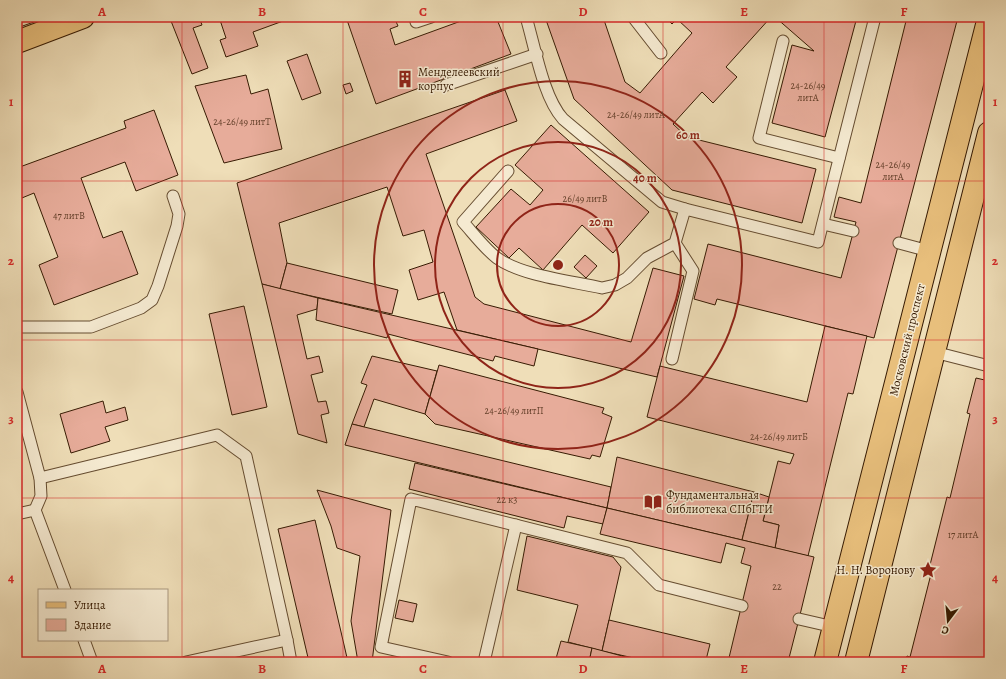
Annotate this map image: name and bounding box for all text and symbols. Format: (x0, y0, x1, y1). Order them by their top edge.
text: A (97, 3, 107, 20)
text: B (258, 3, 266, 20)
text: C (419, 3, 427, 20)
text: D (578, 3, 588, 20)
text: E (740, 3, 748, 20)
text: F (901, 3, 908, 20)
place label: Менделеевский корпус (418, 64, 500, 94)
building icon: Менделеевский корпус (395, 69, 415, 89)
house number: 24-26/49 литА (791, 79, 826, 104)
text: 1 (9, 93, 14, 110)
text: 1 (993, 93, 998, 110)
house number: 24-26/49 литА (607, 108, 665, 121)
house number: 24-26/49 литТ (213, 115, 271, 128)
text: 60 m (676, 127, 700, 143)
house number: 24-26/49 литА (876, 158, 911, 183)
text: 40 m (633, 170, 657, 186)
house number: 26/49 литВ (563, 192, 608, 205)
house number: 47 литВ (53, 209, 85, 222)
text: 20 m (589, 214, 613, 230)
text: 2 (8, 252, 15, 269)
text: 2 (992, 252, 999, 269)
centre of rings (551, 258, 565, 272)
street label: Московский проспект (885, 282, 929, 398)
house number: 24-26/49 литП (484, 404, 544, 417)
text: 3 (8, 410, 14, 427)
text: 3 (992, 410, 998, 427)
house number: 24-26/49 литБ (750, 430, 808, 443)
place label: Фундаментальная библиотека СПбГТИ (666, 487, 773, 517)
library icon: Фундаментальная библиотека СПбГТИ (643, 492, 663, 512)
house number: 22 к3 (497, 493, 517, 506)
house number: 17 литА (948, 528, 979, 541)
place icon: Н. Н. Воронову (918, 560, 938, 580)
place label: Н. Н. Воронову (836, 562, 916, 578)
text: 4 (8, 569, 14, 586)
text: 4 (992, 569, 998, 586)
house number: 22 (772, 580, 782, 593)
legend (38, 589, 168, 641)
text: Улица (74, 597, 106, 613)
north arrow (928, 601, 968, 641)
text: Здание (74, 617, 111, 633)
text: С (940, 622, 951, 638)
text: A (97, 660, 107, 677)
text: B (258, 660, 266, 677)
text: C (419, 660, 427, 677)
text: D (578, 660, 588, 677)
text: E (740, 660, 748, 677)
text: F (901, 660, 908, 677)

